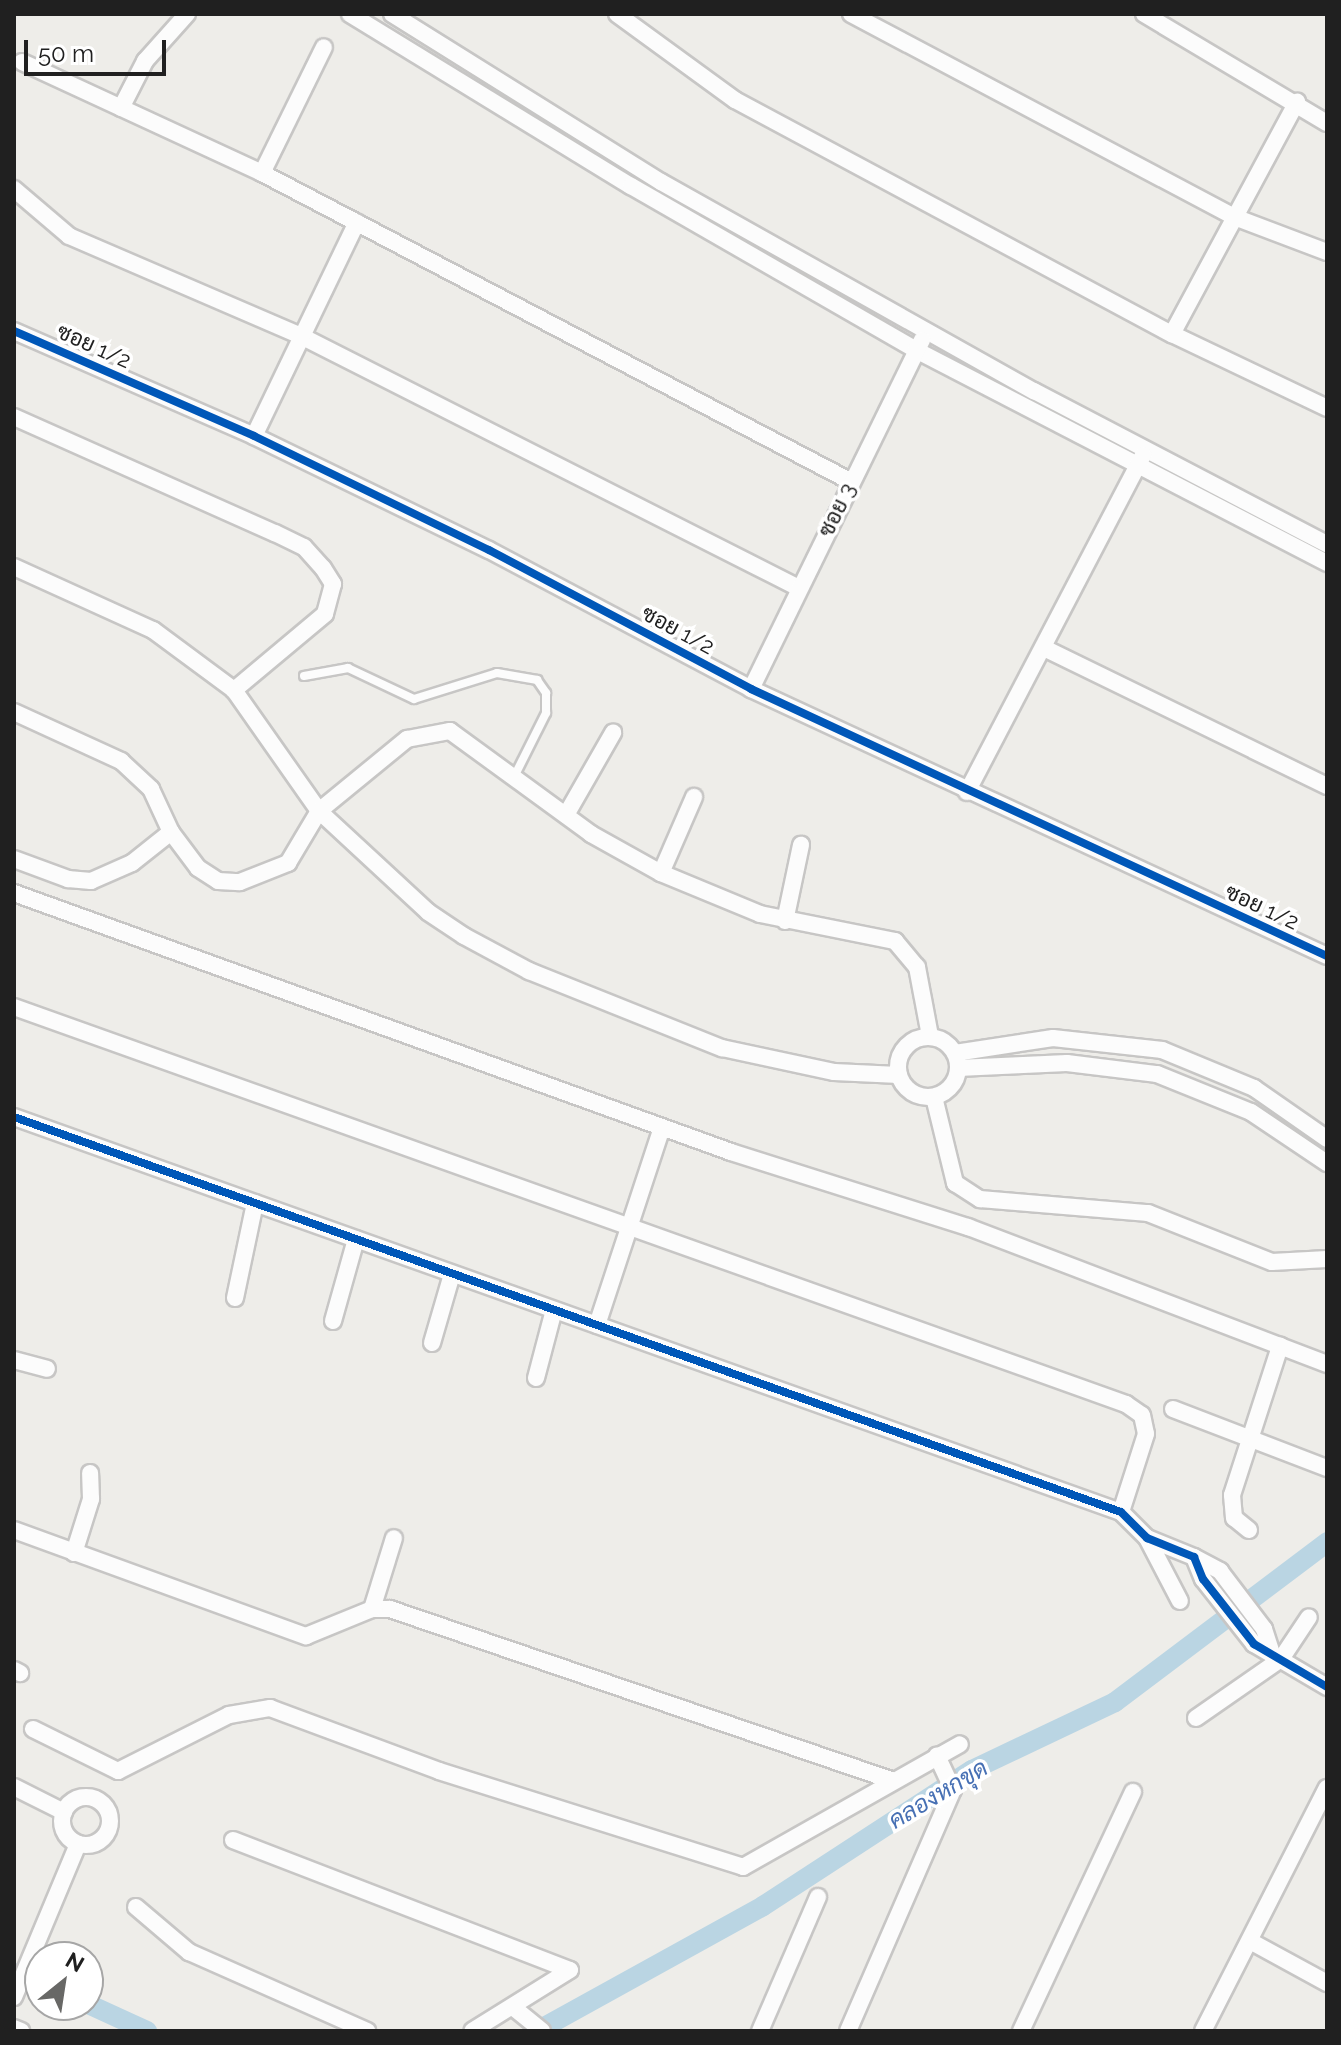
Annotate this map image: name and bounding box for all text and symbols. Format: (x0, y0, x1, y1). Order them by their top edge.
scale bar (28, 24, 170, 74)
text: 50 m (38, 39, 94, 68)
street label: ซอย 1/2 (53, 318, 135, 374)
street label: ซอย 3 (813, 479, 861, 541)
street label: ซอย 1/2 (637, 600, 719, 660)
street label: ซอย 1/2 (1221, 878, 1303, 936)
water label: คลองหกขุด (883, 1753, 993, 1835)
north arrow (24, 1941, 104, 2021)
text: N (61, 1946, 89, 1977)

